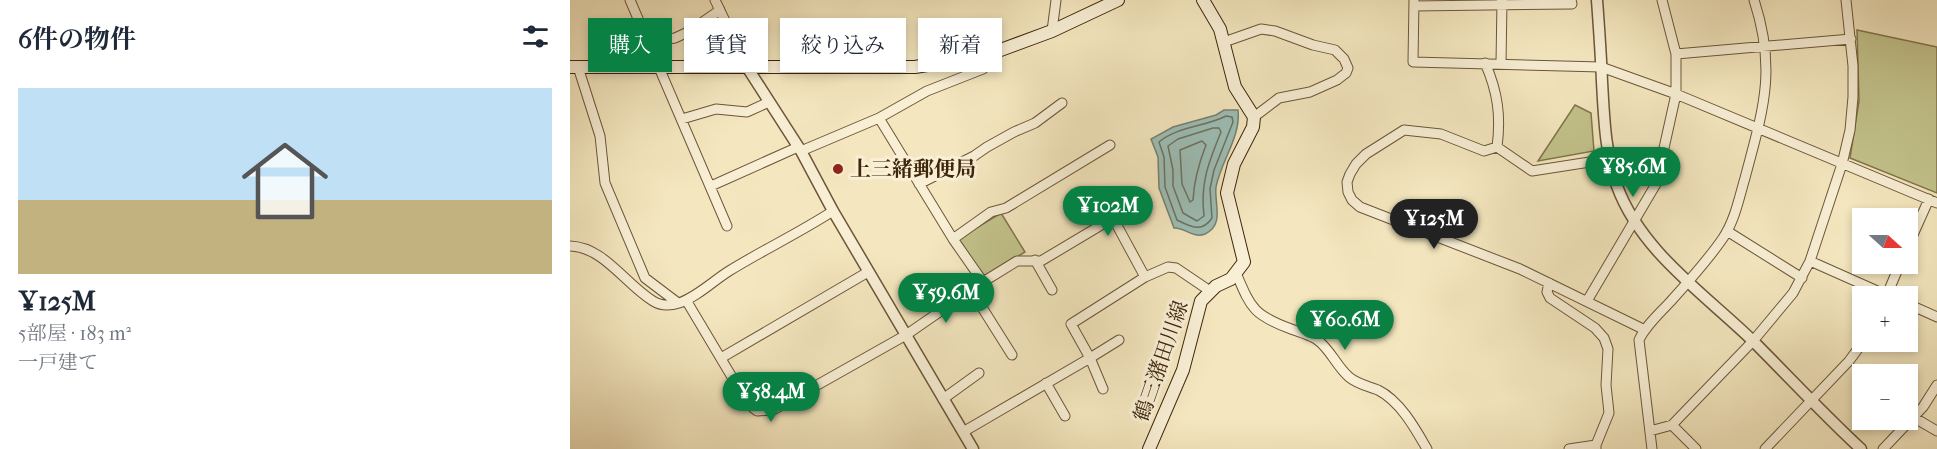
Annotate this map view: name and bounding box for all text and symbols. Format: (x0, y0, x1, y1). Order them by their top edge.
chip: 購入 (588, 18, 672, 72)
chip: 賃貸 (684, 18, 768, 72)
chip: 絞り込み (780, 18, 906, 72)
chip: 新着 (918, 18, 1002, 72)
icon: filters (519, 20, 552, 53)
text: 6件の物件 (18, 24, 136, 55)
icon: home (231, 127, 339, 235)
pin: ¥85.6M (1584, 147, 1682, 198)
text: ¥85.6M (1599, 155, 1667, 178)
place label: 上三緒郵便局 (850, 157, 976, 181)
marker: 上三緒郵便局 (831, 162, 845, 176)
pin: ¥102M (1066, 186, 1150, 237)
text: ¥102M (1077, 194, 1139, 217)
pin: ¥125M (1392, 199, 1476, 250)
text: ¥125M (1404, 207, 1464, 230)
north arrow (1852, 208, 1918, 274)
map controls (1852, 208, 1918, 430)
pin: ¥59.6M (897, 273, 995, 324)
text: ¥59.6M (912, 281, 980, 304)
text: ¥125M (18, 286, 96, 317)
button: + (1852, 286, 1918, 352)
street label: 鶴三潴田川線 (1129, 298, 1193, 424)
pin: ¥60.6M (1296, 300, 1394, 351)
text: ¥60.6M (1310, 308, 1380, 331)
text: 5部屋 · 183 m² (18, 322, 131, 345)
text: 一戸建て (18, 351, 98, 374)
button: − (1852, 364, 1918, 430)
pin: ¥58.4M (722, 372, 820, 423)
text: ¥58.4M (737, 380, 805, 403)

